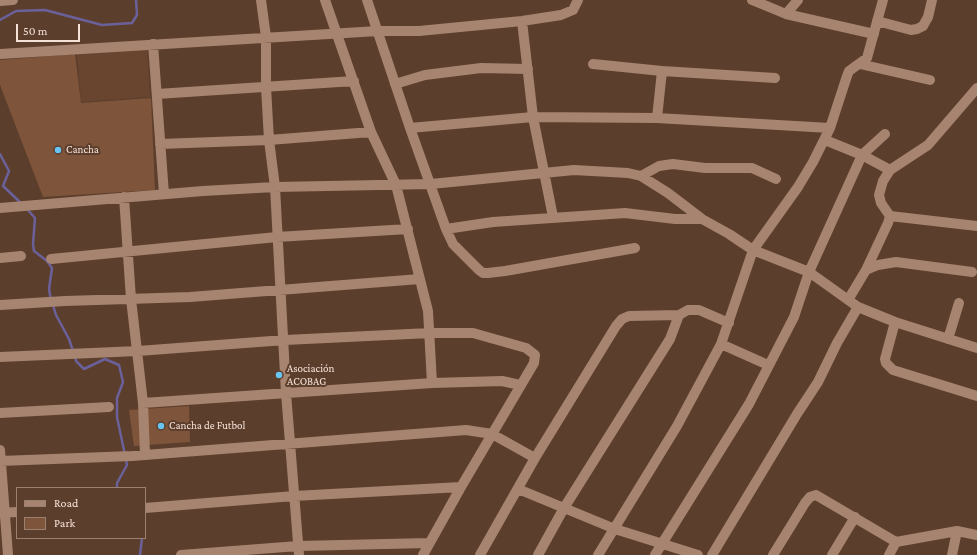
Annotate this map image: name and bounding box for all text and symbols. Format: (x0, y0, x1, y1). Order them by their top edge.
scale bar (18, 16, 82, 42)
text: 50 m (23, 24, 47, 38)
place label: Cancha (66, 143, 99, 157)
marker: Cancha (53, 145, 63, 155)
place label: Asociación ACOBAG (287, 362, 334, 388)
marker: Asociación ACOBAG (274, 370, 284, 380)
place label: Cancha de Futbol (169, 419, 245, 433)
marker: Cancha de Futbol (156, 421, 166, 431)
legend (16, 487, 146, 539)
text: Road (54, 496, 78, 510)
text: Park (54, 516, 75, 530)

